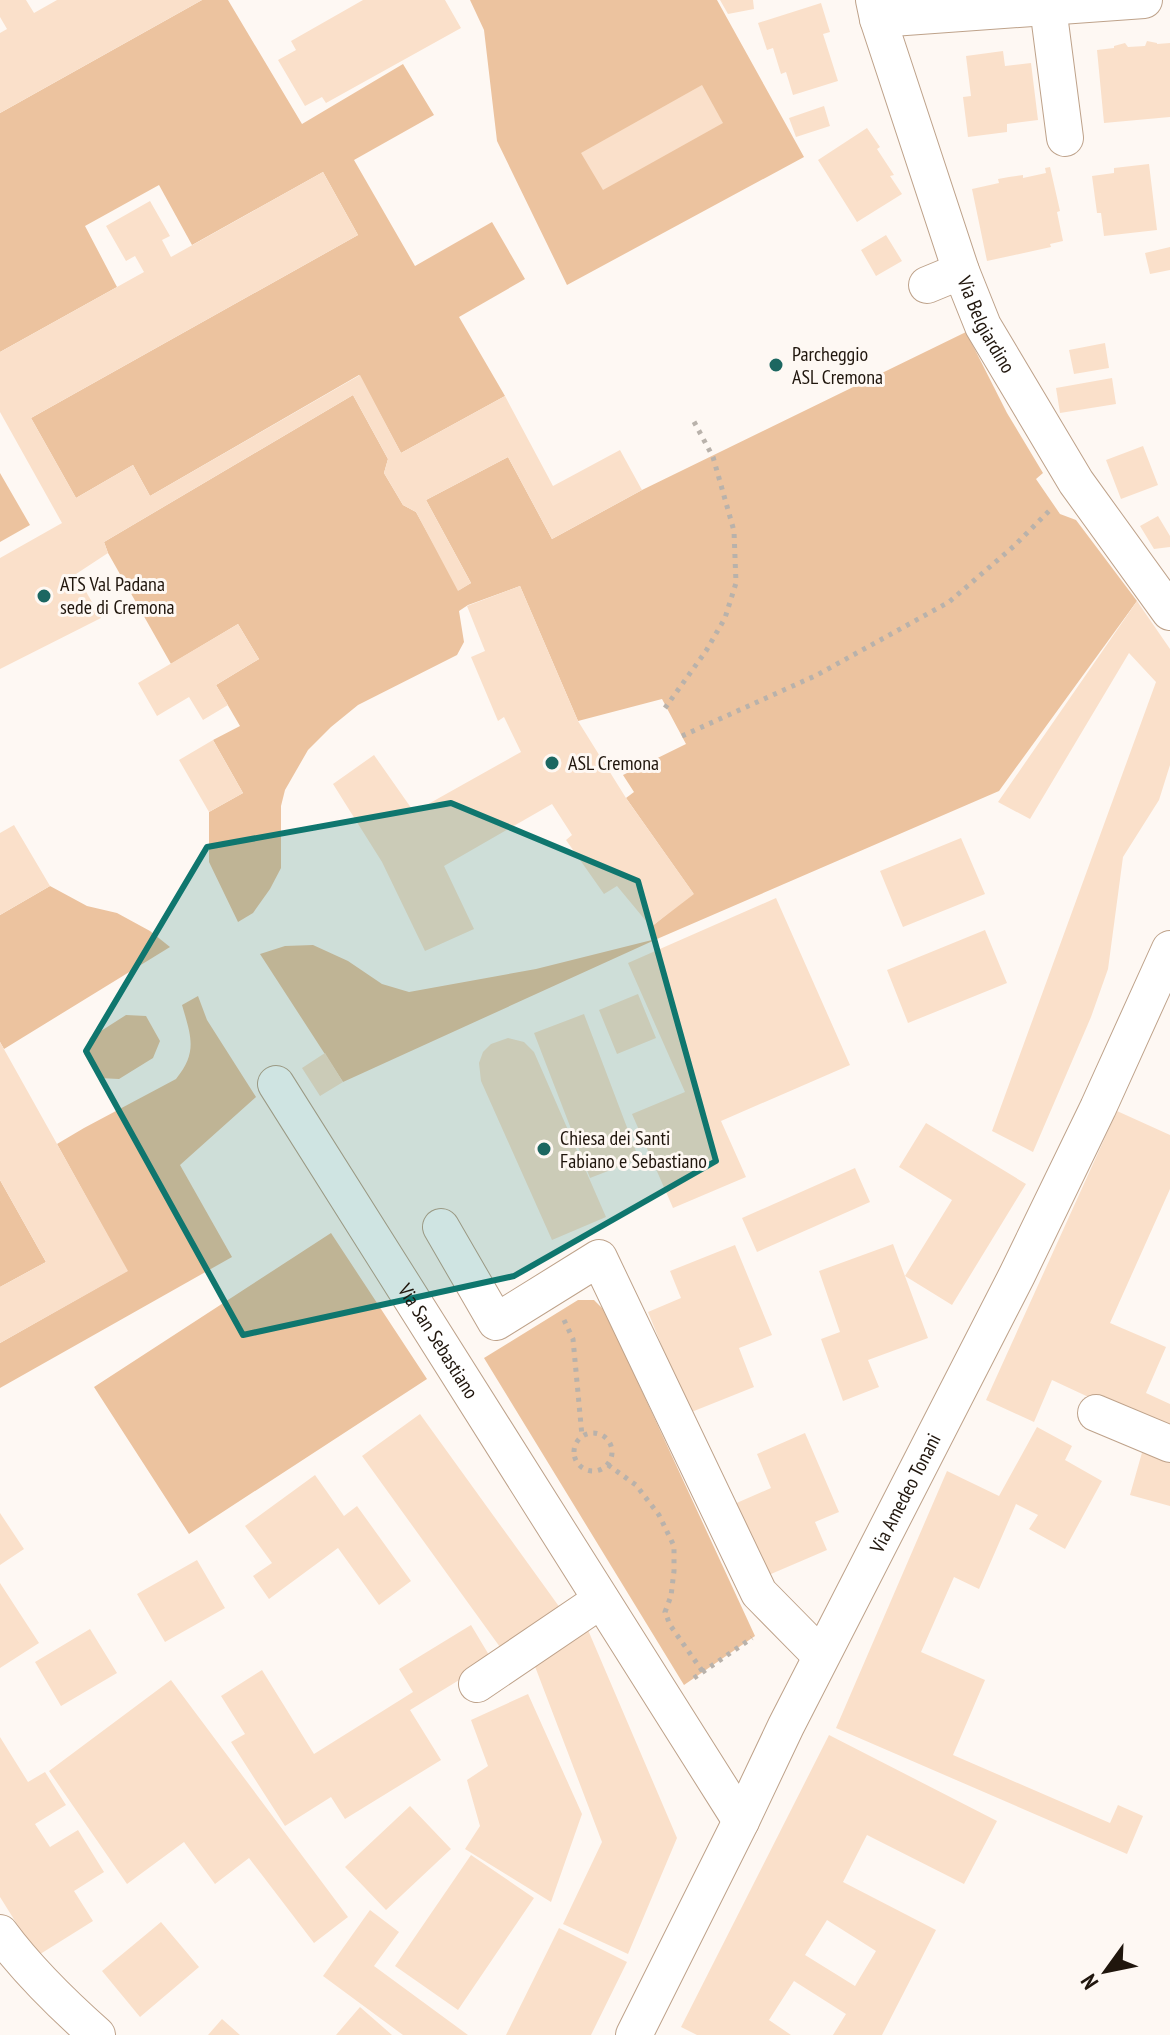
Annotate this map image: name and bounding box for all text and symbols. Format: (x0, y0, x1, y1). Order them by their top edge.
street label: Via Belgiardino (951, 271, 1021, 378)
place label: Parcheggio ASL Cremona (792, 341, 883, 390)
marker: Parcheggio ASL Cremona (767, 356, 785, 374)
place label: ATS Val Padana sede di Cremona (60, 571, 175, 620)
marker: ATS Val Padana sede di Cremona (35, 587, 53, 605)
place label: ASL Cremona (568, 750, 659, 776)
marker: ASL Cremona (543, 754, 561, 772)
place label: Chiesa dei Santi Fabiano e Sebastiano (560, 1125, 707, 1174)
marker: Chiesa dei Santi Fabiano e Sebastiano (535, 1140, 553, 1158)
street label: Via San Sebastiano (392, 1278, 484, 1403)
street label: Via Amedeo Tonani (863, 1429, 947, 1558)
north arrow (1066, 1931, 1146, 2011)
text: N (1074, 1969, 1104, 1995)

